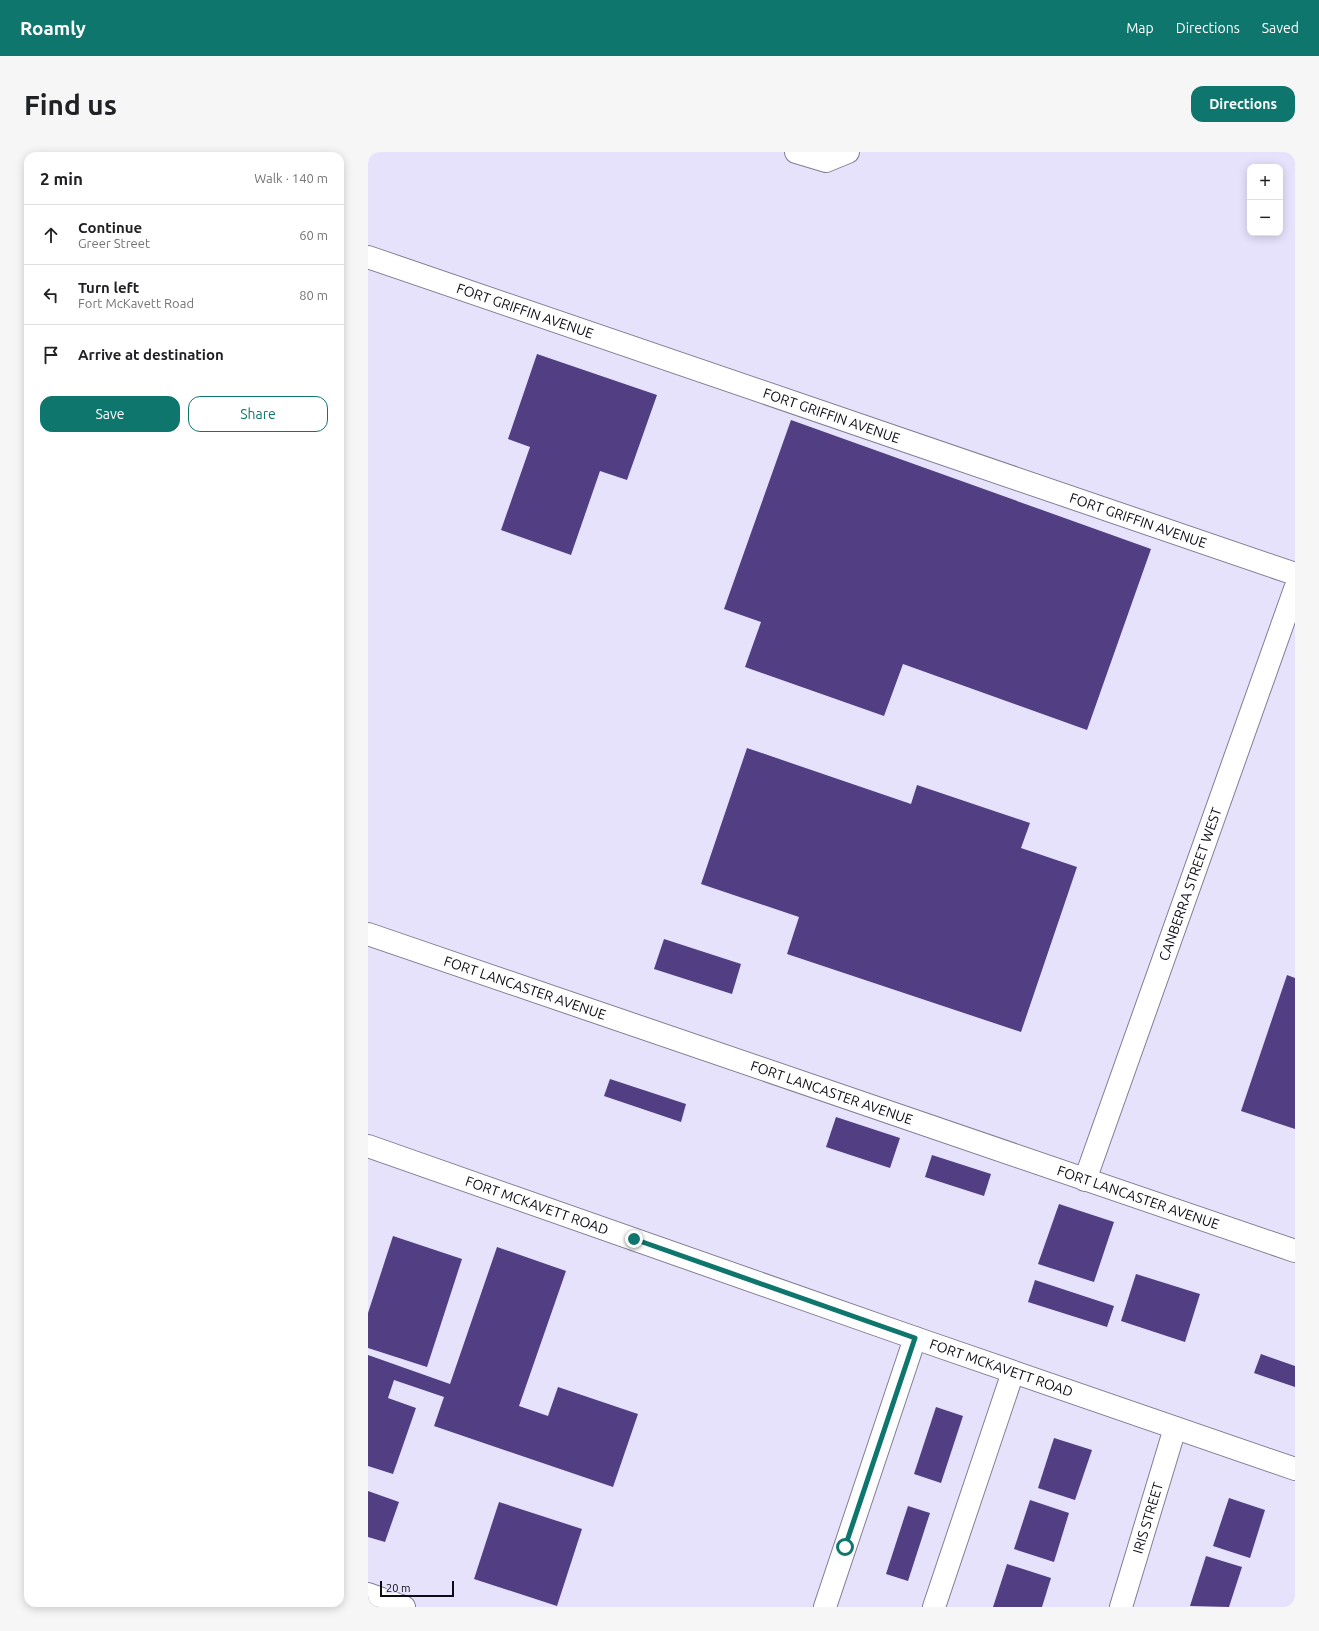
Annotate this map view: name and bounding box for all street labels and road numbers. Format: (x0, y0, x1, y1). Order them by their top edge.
street label: FORT GRIFFIN AVENUE (454, 280, 596, 342)
street label: FORT GRIFFIN AVENUE (761, 385, 902, 446)
street label: FORT GRIFFIN AVENUE (1068, 490, 1209, 551)
street label: CANBERRA STREET WEST (1156, 805, 1225, 963)
street label: FORT LANCASTER AVENUE (442, 953, 608, 1023)
street label: FORT LANCASTER AVENUE (748, 1057, 915, 1128)
street label: FORT LANCASTER AVENUE (1055, 1162, 1222, 1233)
street label: FORT MCKAVETT ROAD (463, 1173, 611, 1238)
street label: FORT MCKAVETT ROAD (928, 1336, 1075, 1400)
street label: IRIS STREET (1130, 1480, 1166, 1556)

